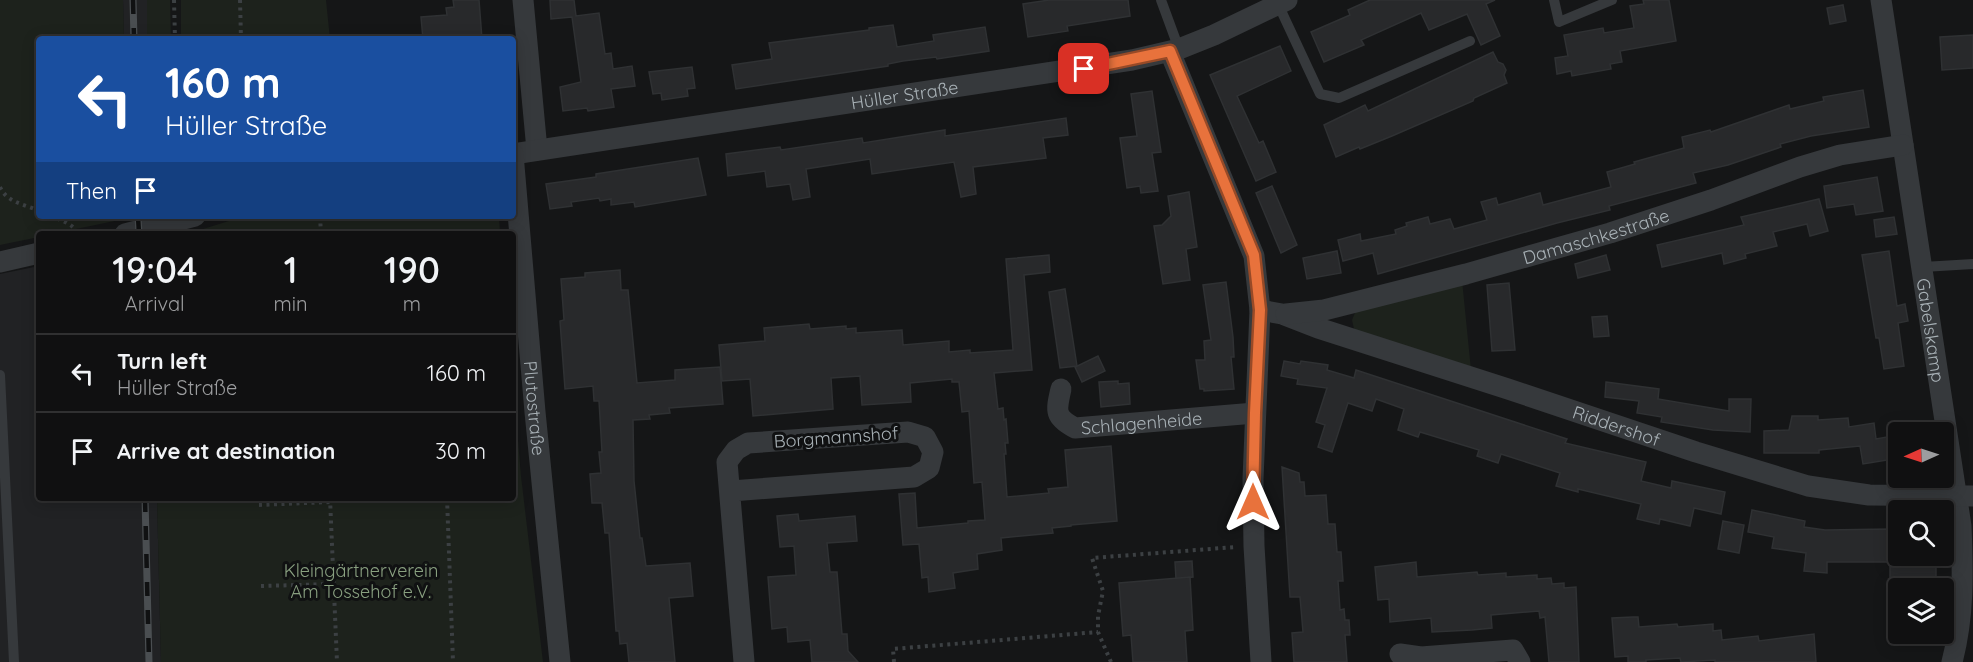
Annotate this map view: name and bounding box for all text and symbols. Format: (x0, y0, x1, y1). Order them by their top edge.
pin (1058, 43, 1109, 94)
icon: arrive (1067, 52, 1100, 85)
text: 160 m (165, 56, 281, 109)
icon: left (66, 60, 144, 138)
street label: Hüller Straße (849, 75, 960, 114)
text: Hüller Straße (165, 108, 327, 142)
icon: arrive (129, 174, 162, 207)
text: Then (66, 177, 117, 205)
street label: Damaschkestraße (1520, 203, 1672, 269)
text: 19:04 (112, 247, 197, 292)
text: 1 (284, 247, 298, 292)
text: 190 (384, 247, 440, 292)
street label: Gabelskamp (1912, 276, 1951, 384)
text: Arrival (125, 291, 185, 316)
text: min (274, 291, 308, 316)
text: m (403, 291, 421, 316)
text: Turn left (117, 347, 207, 375)
icon: left (66, 357, 99, 390)
text: 160 m (427, 359, 486, 387)
street label: Plutostraße (519, 360, 551, 457)
text: Hüller Straße (117, 375, 237, 400)
street label: Riddershof (1570, 400, 1664, 451)
street label: Schlagenheide (1080, 406, 1203, 439)
street label: Borgmannshof (773, 421, 899, 453)
north arrow (1888, 422, 1954, 488)
map controls (1888, 422, 1954, 644)
icon: arrive (66, 435, 99, 468)
text: Arrive at destination (117, 437, 335, 465)
text: 30 m (435, 437, 486, 465)
position arrow (1221, 470, 1285, 534)
button: search (1888, 500, 1954, 566)
park label: Kleingärtnerverein Am Tossehof e.V. (284, 559, 438, 603)
button: layers (1888, 578, 1954, 644)

